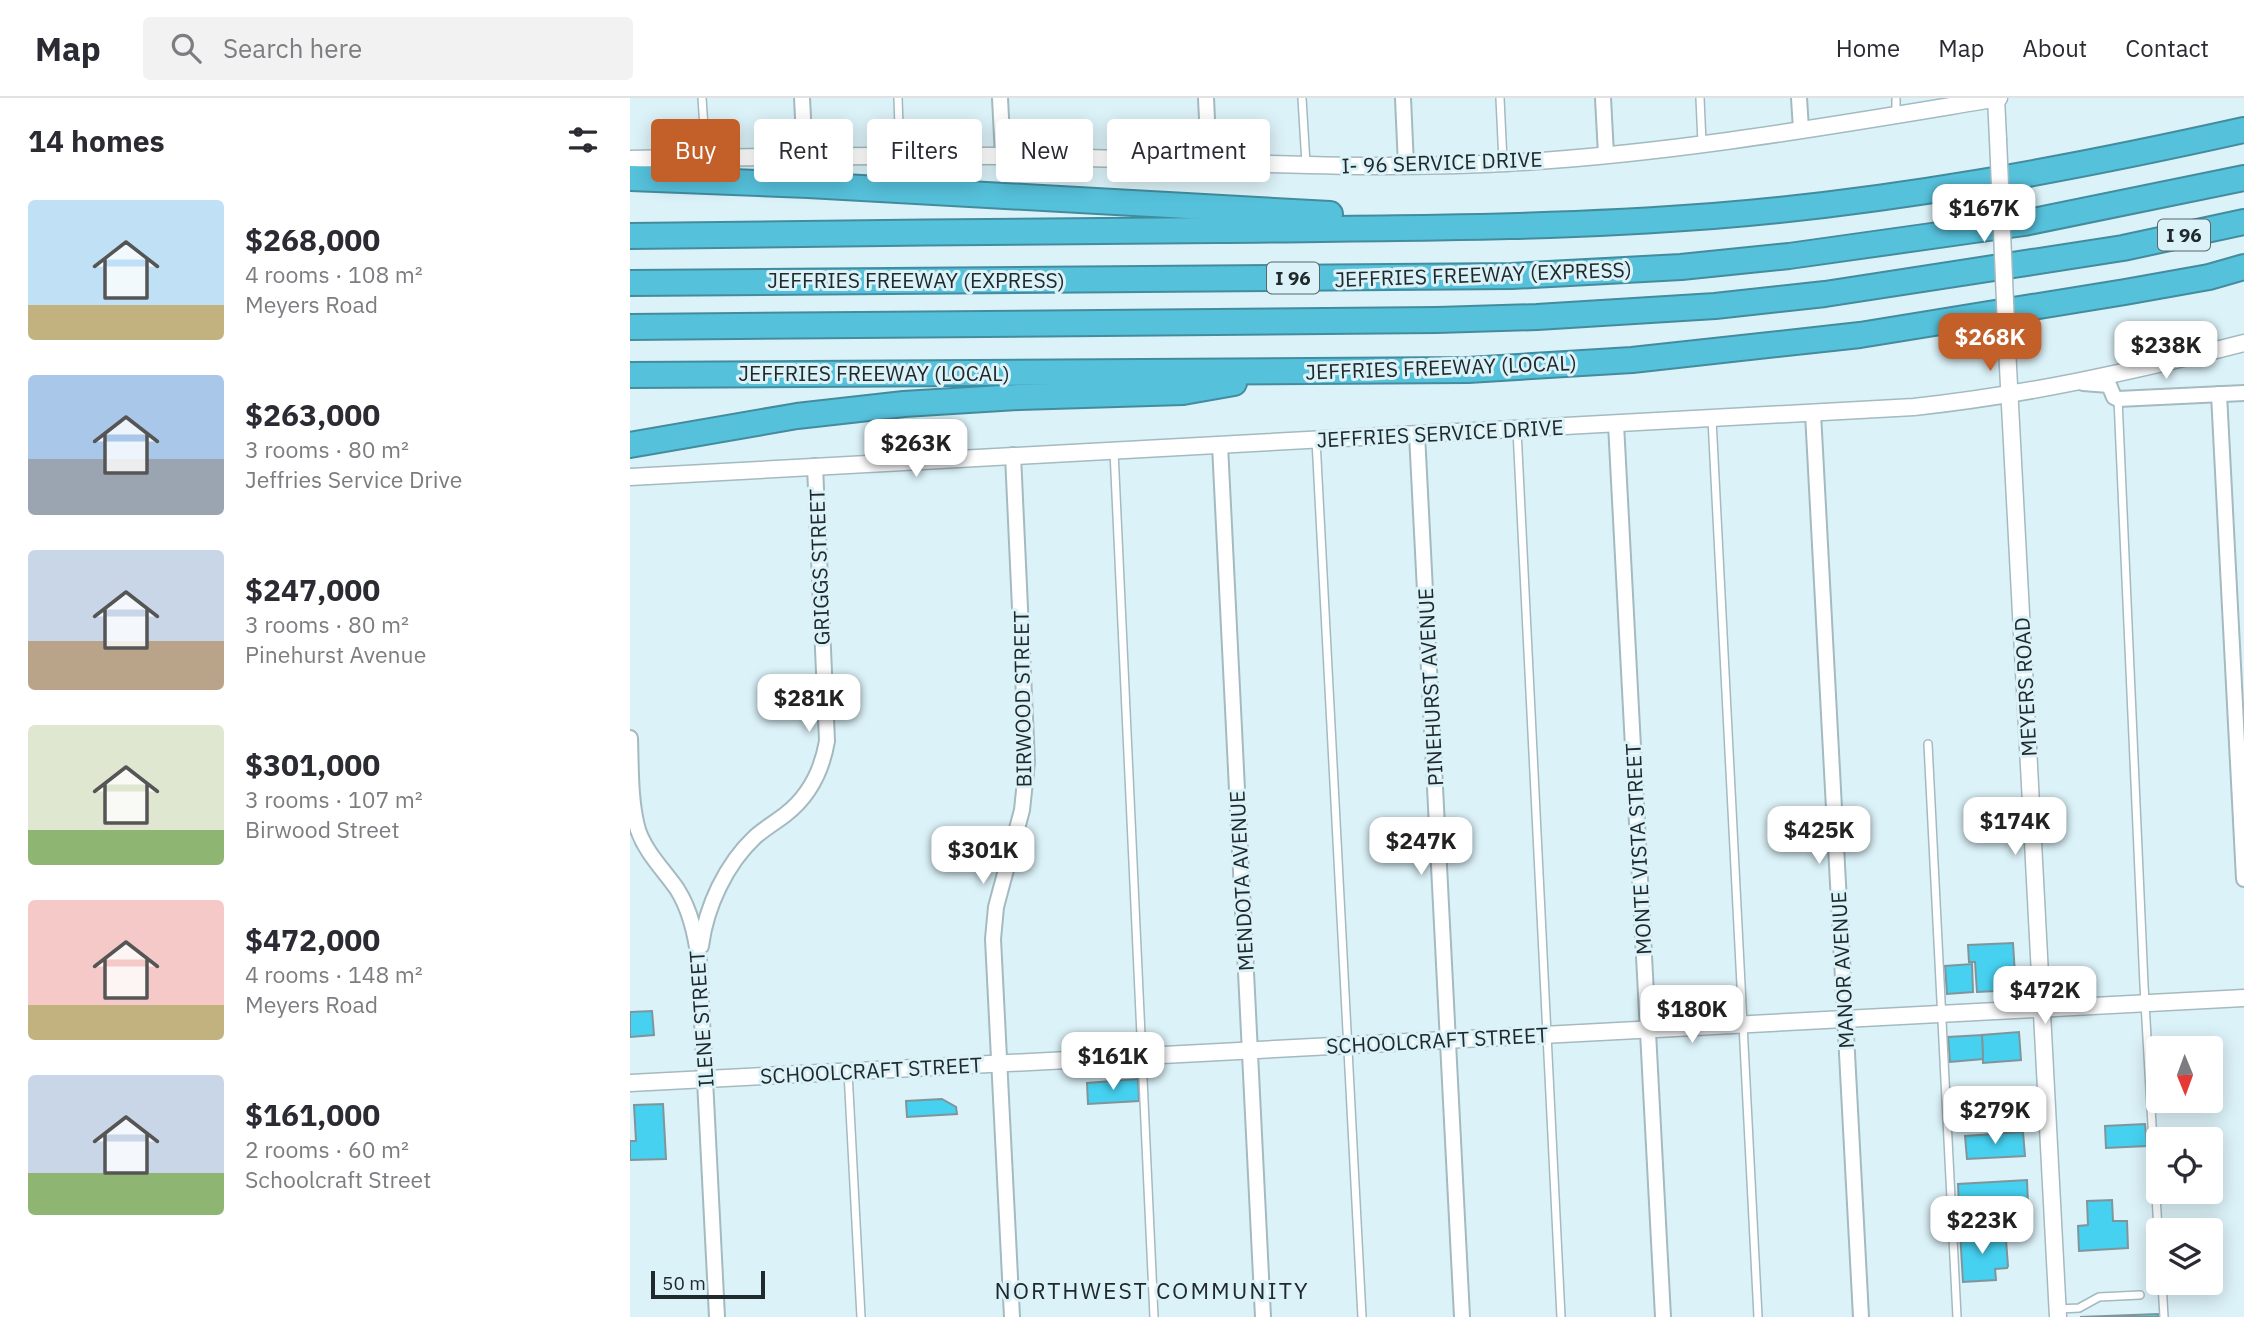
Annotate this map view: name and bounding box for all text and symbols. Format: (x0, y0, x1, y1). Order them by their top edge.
search box (143, 17, 633, 80)
text: Map (35, 27, 101, 70)
icon: search (167, 29, 205, 67)
text: Search here (223, 31, 362, 65)
text: Home (1836, 32, 1900, 64)
text: Map (1938, 32, 1984, 64)
text: About (2022, 32, 2087, 64)
text: Contact (2125, 32, 2209, 64)
chip: Buy (651, 119, 740, 182)
chip: Rent (754, 119, 853, 182)
chip: Filters (867, 119, 982, 182)
chip: New (996, 119, 1093, 182)
chip: Apartment (1107, 119, 1270, 182)
text: 14 homes (28, 121, 165, 160)
icon: filters (564, 121, 602, 159)
street label: I- 96 SERVICE DRIVE (1341, 145, 1543, 179)
pin: $167K (1935, 184, 2033, 244)
text: $167K (1948, 192, 2020, 222)
text: $268,000 (245, 220, 380, 259)
road number: I 96 (2158, 220, 2210, 251)
icon: home (84, 228, 168, 312)
street label: JEFFRIES FREEWAY (EXPRESS) (1334, 255, 1632, 293)
text: 4 rooms · 108 m² (245, 259, 423, 289)
road number: I 96 (1267, 262, 1319, 294)
street label: JEFFRIES FREEWAY (EXPRESS) (767, 266, 1065, 294)
text: Meyers Road (245, 289, 378, 319)
pin: $268K (1941, 314, 2039, 373)
text: $268K (1954, 321, 2026, 351)
pin: $238K (2117, 322, 2215, 381)
text: $238K (2130, 329, 2202, 359)
street label: JEFFRIES FREEWAY (LOCAL) (1305, 348, 1577, 386)
street label: JEFFRIES FREEWAY (LOCAL) (738, 359, 1010, 387)
text: $263,000 (245, 395, 380, 434)
icon: home (84, 403, 168, 487)
street label: JEFFRIES SERVICE DRIVE (1316, 413, 1564, 453)
pin: $263K (867, 420, 965, 479)
text: $263K (880, 427, 952, 457)
text: 3 rooms · 80 m² (245, 434, 409, 464)
text: Jeffries Service Drive (245, 464, 462, 494)
street label: GRIGGS STREET (802, 488, 836, 646)
text: $247,000 (245, 570, 380, 609)
icon: home (84, 578, 168, 662)
street label: PINEHURST AVENUE (1411, 587, 1449, 787)
text: 3 rooms · 80 m² (245, 609, 409, 639)
street label: BIRWOOD STREET (1006, 610, 1038, 788)
street label: MEYERS ROAD (2007, 617, 2043, 757)
text: Pinehurst Avenue (245, 639, 426, 669)
pin: $281K (760, 674, 858, 734)
text: $281K (773, 682, 845, 712)
street label: MONTE VISTA STREET (1618, 742, 1658, 956)
text: $301,000 (245, 745, 380, 784)
icon: home (84, 753, 168, 837)
text: 3 rooms · 107 m² (245, 784, 423, 814)
street label: MENDOTA AVENUE (1222, 790, 1260, 972)
pin: $174K (1966, 798, 2064, 857)
text: $174K (1979, 805, 2051, 835)
pin: $425K (1770, 806, 1868, 866)
text: Birwood Street (245, 814, 400, 844)
text: $425K (1783, 814, 1855, 844)
pin: $247K (1372, 818, 1470, 877)
text: $247K (1385, 825, 1457, 855)
pin: $301K (934, 826, 1032, 886)
text: $301K (947, 834, 1019, 864)
street label: MANOR AVENUE (1824, 891, 1860, 1049)
text: $472,000 (245, 920, 380, 959)
icon: home (84, 928, 168, 1012)
street label: ILENE STREET (682, 950, 720, 1088)
text: 4 rooms · 148 m² (245, 959, 423, 989)
pin: $472K (1996, 967, 2094, 1026)
text: $472K (2009, 974, 2081, 1004)
pin: $180K (1643, 986, 1741, 1045)
text: Meyers Road (245, 989, 378, 1019)
text: $180K (1656, 993, 1728, 1023)
street label: SCHOOLCRAFT STREET (1325, 1020, 1549, 1060)
pin: $161K (1064, 1032, 1162, 1092)
north arrow (2146, 1036, 2222, 1113)
map controls (2146, 1036, 2223, 1295)
text: $161K (1077, 1040, 1149, 1070)
street label: SCHOOLCRAFT STREET (759, 1050, 983, 1090)
pin: $279K (1946, 1086, 2044, 1146)
text: $279K (1959, 1094, 2031, 1124)
text: $161,000 (245, 1095, 380, 1134)
icon: home (84, 1103, 168, 1187)
button: locate (2146, 1127, 2223, 1204)
text: 2 rooms · 60 m² (245, 1134, 409, 1164)
text: Schoolcraft Street (245, 1164, 431, 1194)
pin: $223K (1933, 1196, 2031, 1256)
text: $223K (1946, 1204, 2018, 1234)
button: layers (2146, 1218, 2223, 1295)
scale bar (651, 1268, 765, 1300)
text: 50 m (662, 1271, 706, 1295)
district label: NORTHWEST COMMUNITY (994, 1275, 1310, 1305)

